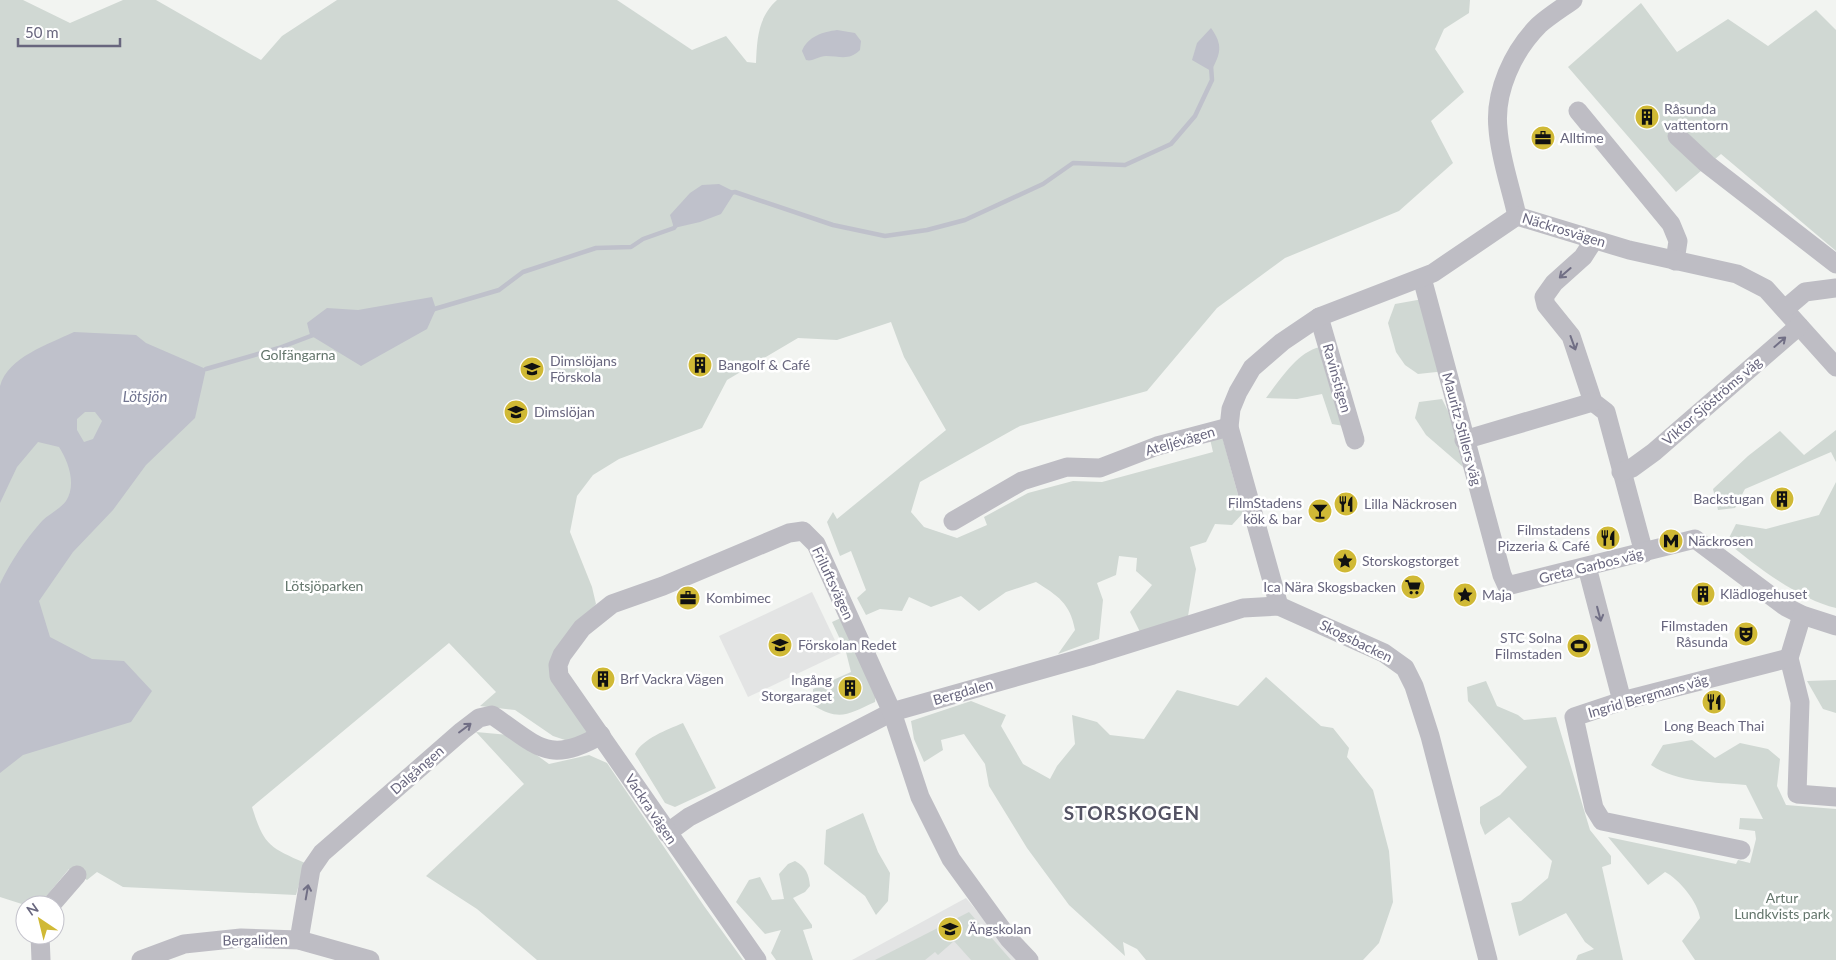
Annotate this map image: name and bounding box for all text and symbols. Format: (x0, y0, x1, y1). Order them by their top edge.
scale bar (18, 15, 120, 47)
text: 50 m (25, 23, 59, 41)
place label: Råsunda vattentorn (1664, 100, 1728, 133)
building icon: Råsunda vattentorn (1634, 104, 1660, 130)
office icon: Alltime (1530, 125, 1556, 151)
place label: Alltime (1560, 129, 1604, 146)
street label: Näckrosvägen (1520, 209, 1608, 250)
one-way arrow (1559, 267, 1572, 279)
one-way arrow (1569, 335, 1578, 350)
one-way arrow (1774, 336, 1787, 347)
street label: Ravinstigen (1320, 341, 1355, 414)
park label: Golfängarna (260, 346, 336, 363)
place label: Dimslöjans Förskola (550, 352, 617, 385)
building icon: Bangolf & Café (687, 352, 713, 378)
street label: Viktor Sjöströms väg (1659, 353, 1765, 448)
school or university icon: Dimslöjans Förskola (519, 356, 545, 382)
place label: Bangolf & Café (718, 356, 810, 373)
street label: Mauritz Stillers väg (1439, 370, 1486, 487)
water label: Lötsjön (123, 387, 167, 405)
school or university icon: Dimslöjan (503, 399, 529, 425)
place label: Dimslöjan (534, 403, 595, 420)
street label: Ateljévägen (1143, 422, 1217, 459)
building icon: Backstugan (1769, 486, 1795, 512)
place label: Backstugan (1693, 490, 1764, 507)
restaurant icon: Lilla Näckrosen (1333, 491, 1359, 517)
place label: FilmStadens kök & bar (1228, 494, 1302, 527)
place label: Lilla Näckrosen (1364, 495, 1457, 512)
bar icon: FilmStadens kök & bar (1307, 498, 1333, 524)
place label: Filmstadens Pizzeria & Café (1498, 521, 1590, 554)
restaurant icon: Filmstadens Pizzeria & Café (1595, 525, 1621, 551)
metro station icon: Näckrosen (1658, 528, 1684, 554)
place label: Näckrosen (1688, 532, 1753, 549)
street label: Friluftsvägen (809, 543, 858, 622)
street label: Greta Garbos väg (1537, 544, 1645, 587)
place icon: Storskogstorget (1332, 548, 1358, 574)
place label: Storskogstorget (1362, 552, 1459, 569)
supermarket icon: Ica Nära Skogsbacken (1400, 574, 1426, 600)
park label: Lötsjöparken (285, 577, 363, 594)
place label: Ica Nära Skogsbacken (1263, 578, 1396, 595)
building icon: Klädlogehuset (1690, 581, 1716, 607)
place icon: Maja (1452, 582, 1478, 608)
office icon: Kombimec (675, 585, 701, 611)
place label: Klädlogehuset (1720, 585, 1807, 602)
place label: Maja (1482, 586, 1512, 603)
place label: Kombimec (706, 589, 771, 606)
one-way arrow (1595, 606, 1604, 622)
street label: Skogsbacken (1317, 616, 1395, 665)
place label: Filmstaden Råsunda (1661, 617, 1728, 650)
theatre icon: Filmstaden Råsunda (1733, 621, 1759, 647)
place label: STC Solna Filmstaden (1495, 629, 1562, 662)
school or university icon: Förskolan Redet (767, 632, 793, 658)
sports icon: STC Solna Filmstaden (1566, 633, 1592, 659)
place label: Förskolan Redet (798, 636, 897, 653)
building icon: Brf Vackra Vägen (590, 666, 616, 692)
place label: Brf Vackra Vägen (620, 670, 724, 687)
street label: Ingrid Bergmans väg (1586, 670, 1710, 721)
place label: Ingång Storgaraget (761, 671, 832, 704)
building icon: Ingång Storgaraget (837, 675, 863, 701)
street label: Bergdalen (931, 675, 995, 708)
restaurant icon: Long Beach Thai (1701, 689, 1727, 715)
place label: Long Beach Thai (1664, 717, 1764, 734)
one-way arrow (458, 723, 471, 734)
street label: Dalgången (387, 742, 447, 797)
street label: Vackra vägen (622, 770, 681, 847)
district label: STORSKOGEN (1064, 801, 1200, 824)
one-way arrow (303, 884, 313, 900)
park label: Artur Lundkvists park (1734, 889, 1831, 922)
north arrow (15, 895, 65, 945)
text: N (23, 899, 42, 919)
school or university icon: Ängskolan (937, 916, 963, 942)
place label: Ängskolan (968, 920, 1031, 937)
street label: Bergaliden (222, 930, 288, 949)

